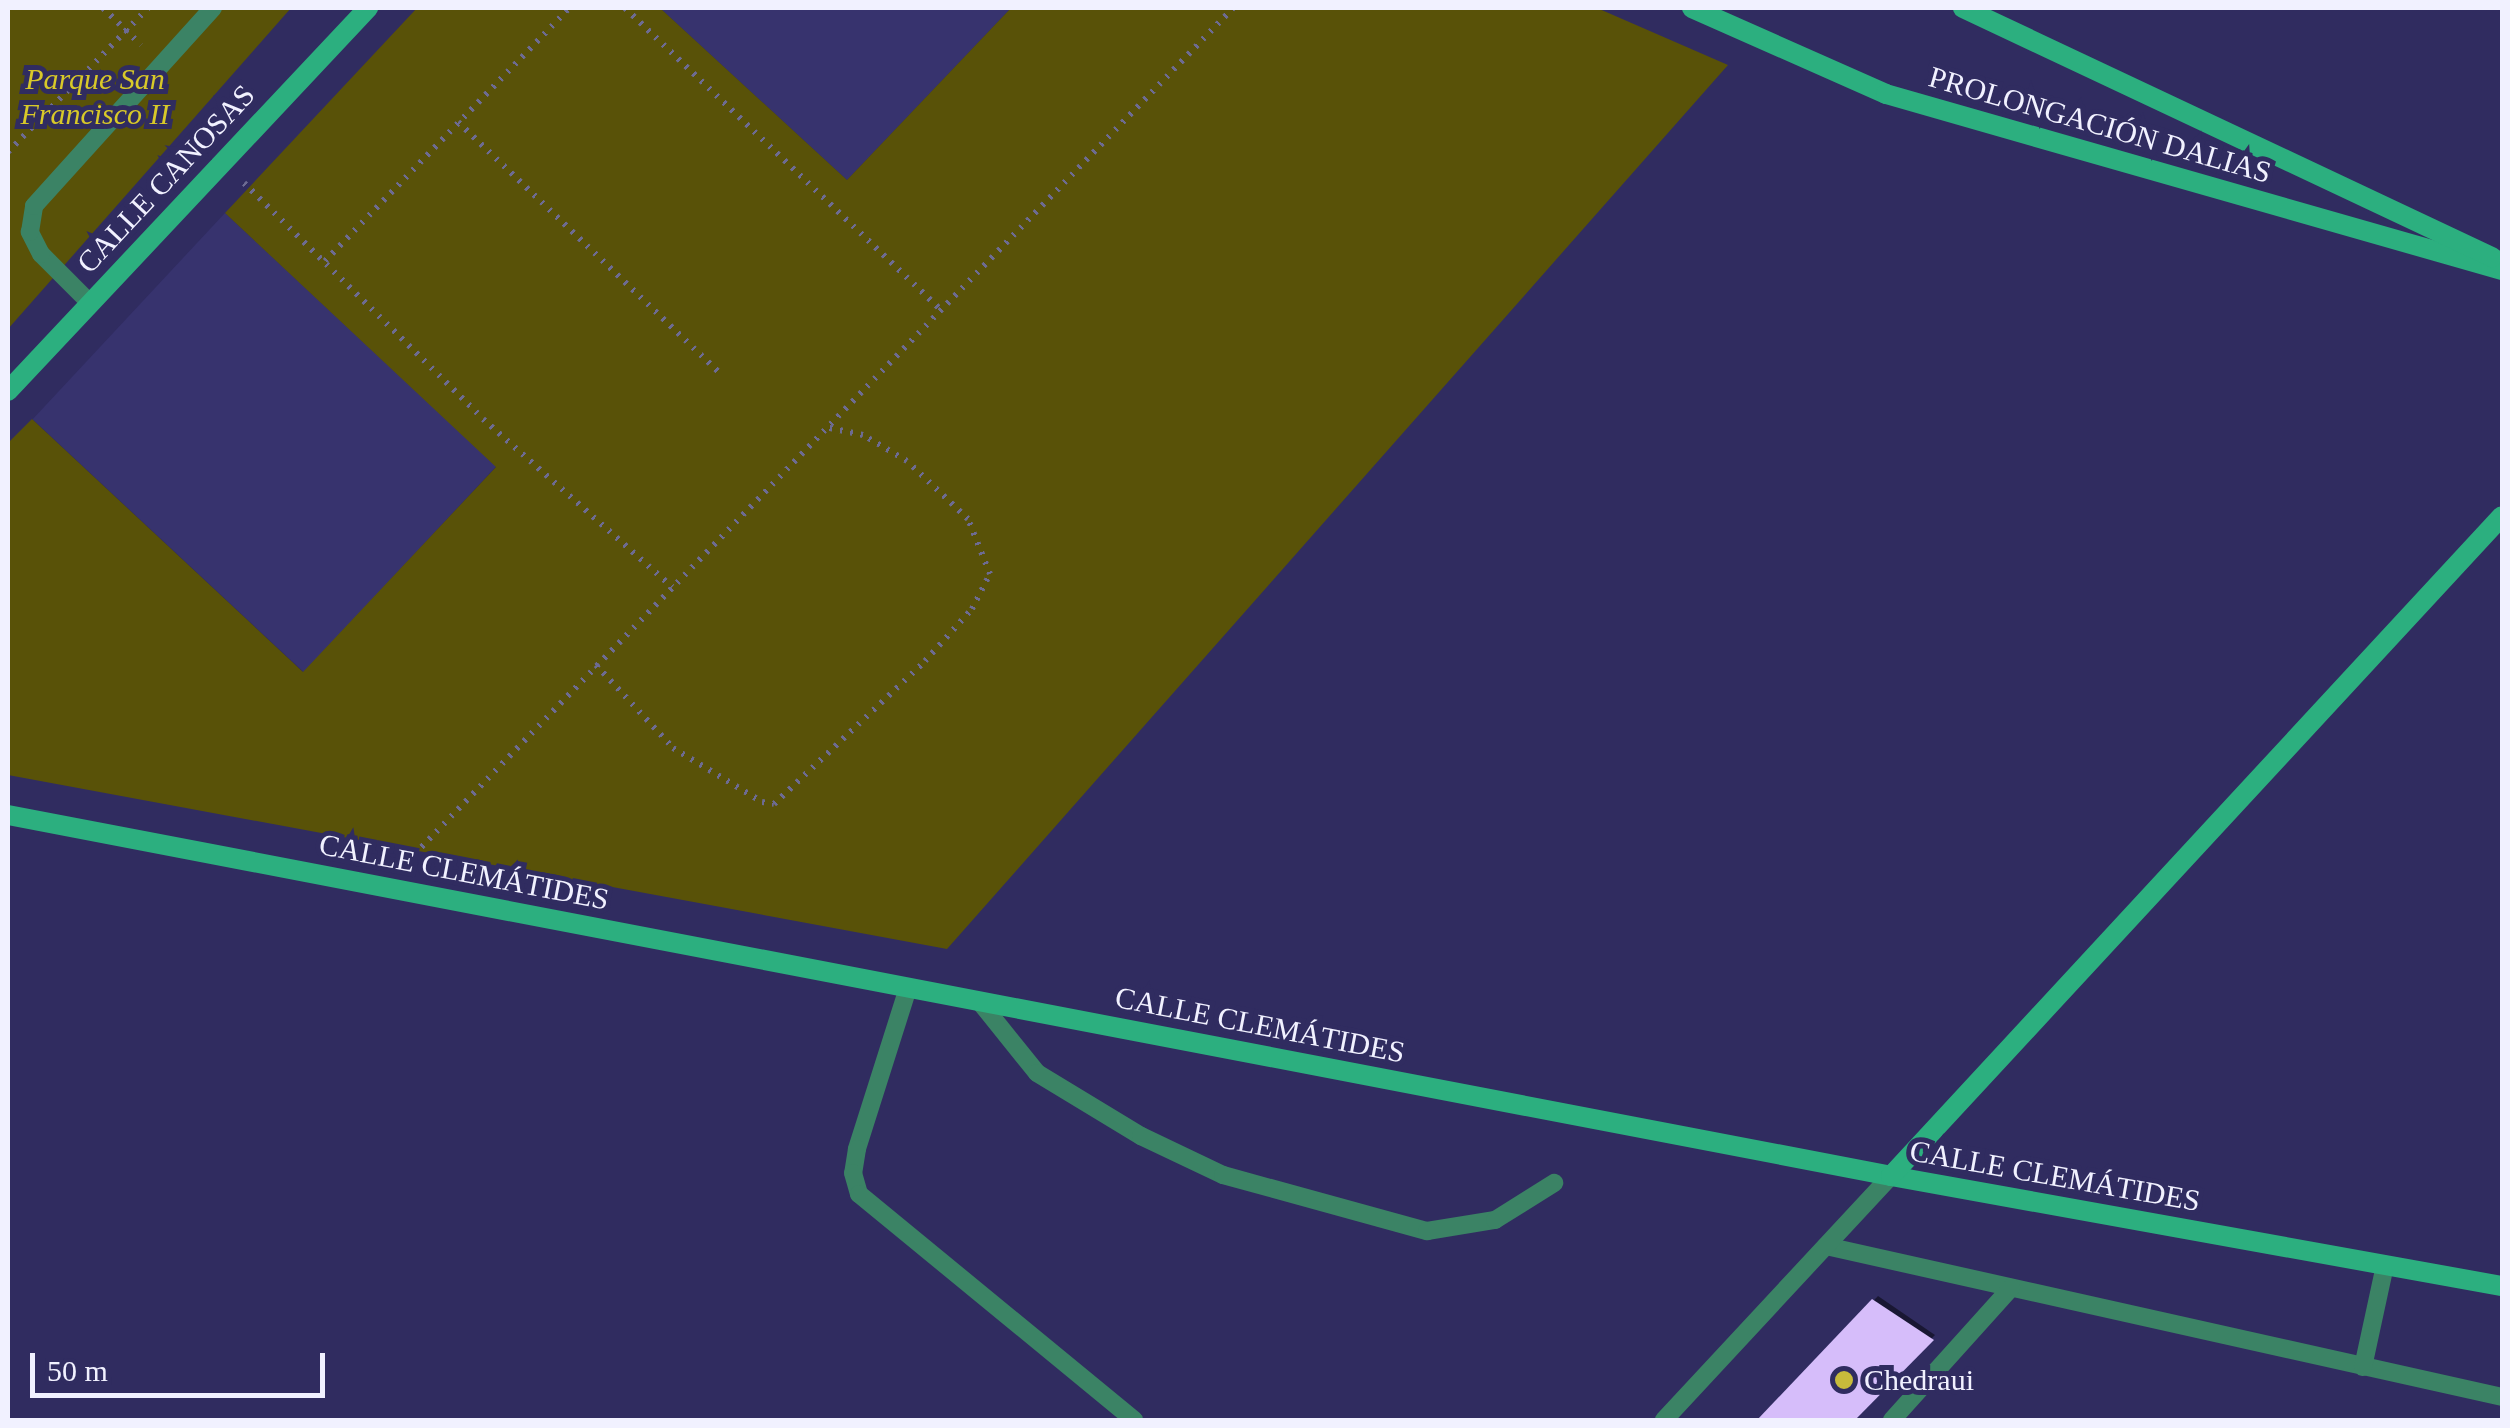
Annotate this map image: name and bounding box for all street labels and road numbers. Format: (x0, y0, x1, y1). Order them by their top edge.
street label: PROLONGACIÓN DALIAS (1925, 59, 2275, 191)
street label: CALLE CANOSAS (70, 77, 262, 281)
street label: CALLE CLEMÁTIDES (316, 826, 612, 918)
street label: CALLE CLEMÁTIDES (1112, 979, 1408, 1071)
street label: CALLE CLEMÁTIDES (1907, 1133, 2203, 1219)

